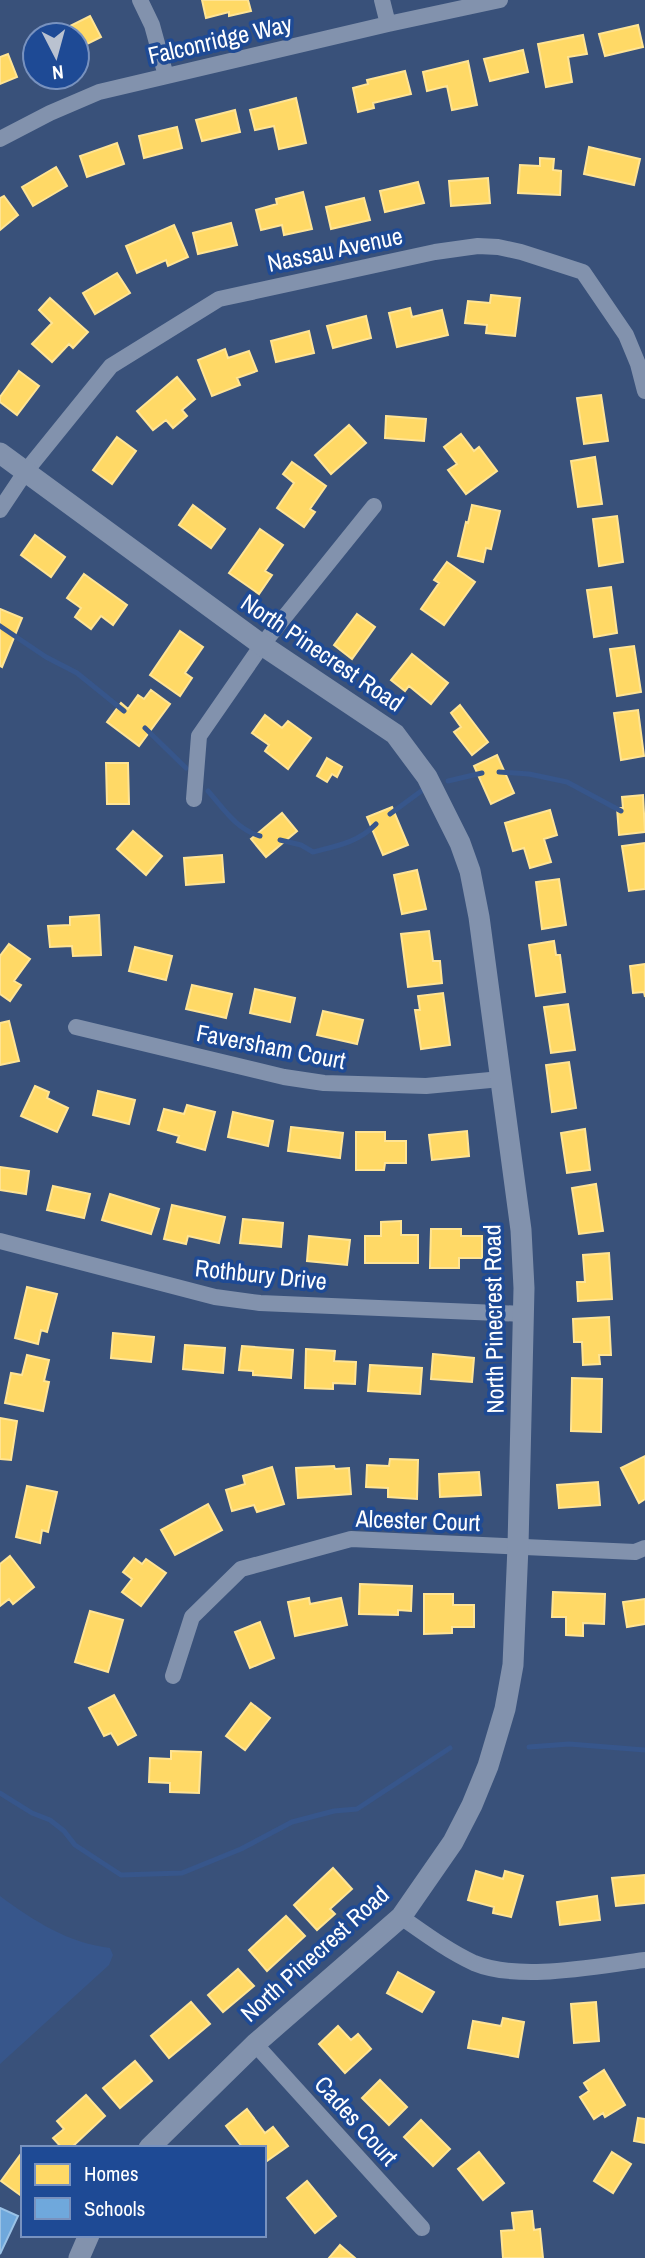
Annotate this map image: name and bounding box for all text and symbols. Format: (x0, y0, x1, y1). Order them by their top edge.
street label: Falconridge Way (145, 7, 295, 71)
north arrow (21, 21, 91, 91)
text: N (51, 59, 65, 86)
street label: Nassau Avenue (264, 219, 405, 279)
street label: North Pinecrest Road (235, 586, 410, 718)
street label: Faversham Court (194, 1016, 349, 1076)
street label: North Pinecrest Road (475, 1224, 511, 1414)
street label: Rothbury Drive (194, 1251, 329, 1297)
street label: Alcester Court (354, 1502, 481, 1538)
street label: North Pinecrest Road (233, 1878, 395, 2028)
street label: Cades Court (308, 2069, 406, 2172)
legend (21, 2146, 266, 2237)
text: Homes (84, 2159, 139, 2188)
text: Schools (84, 2194, 145, 2223)

